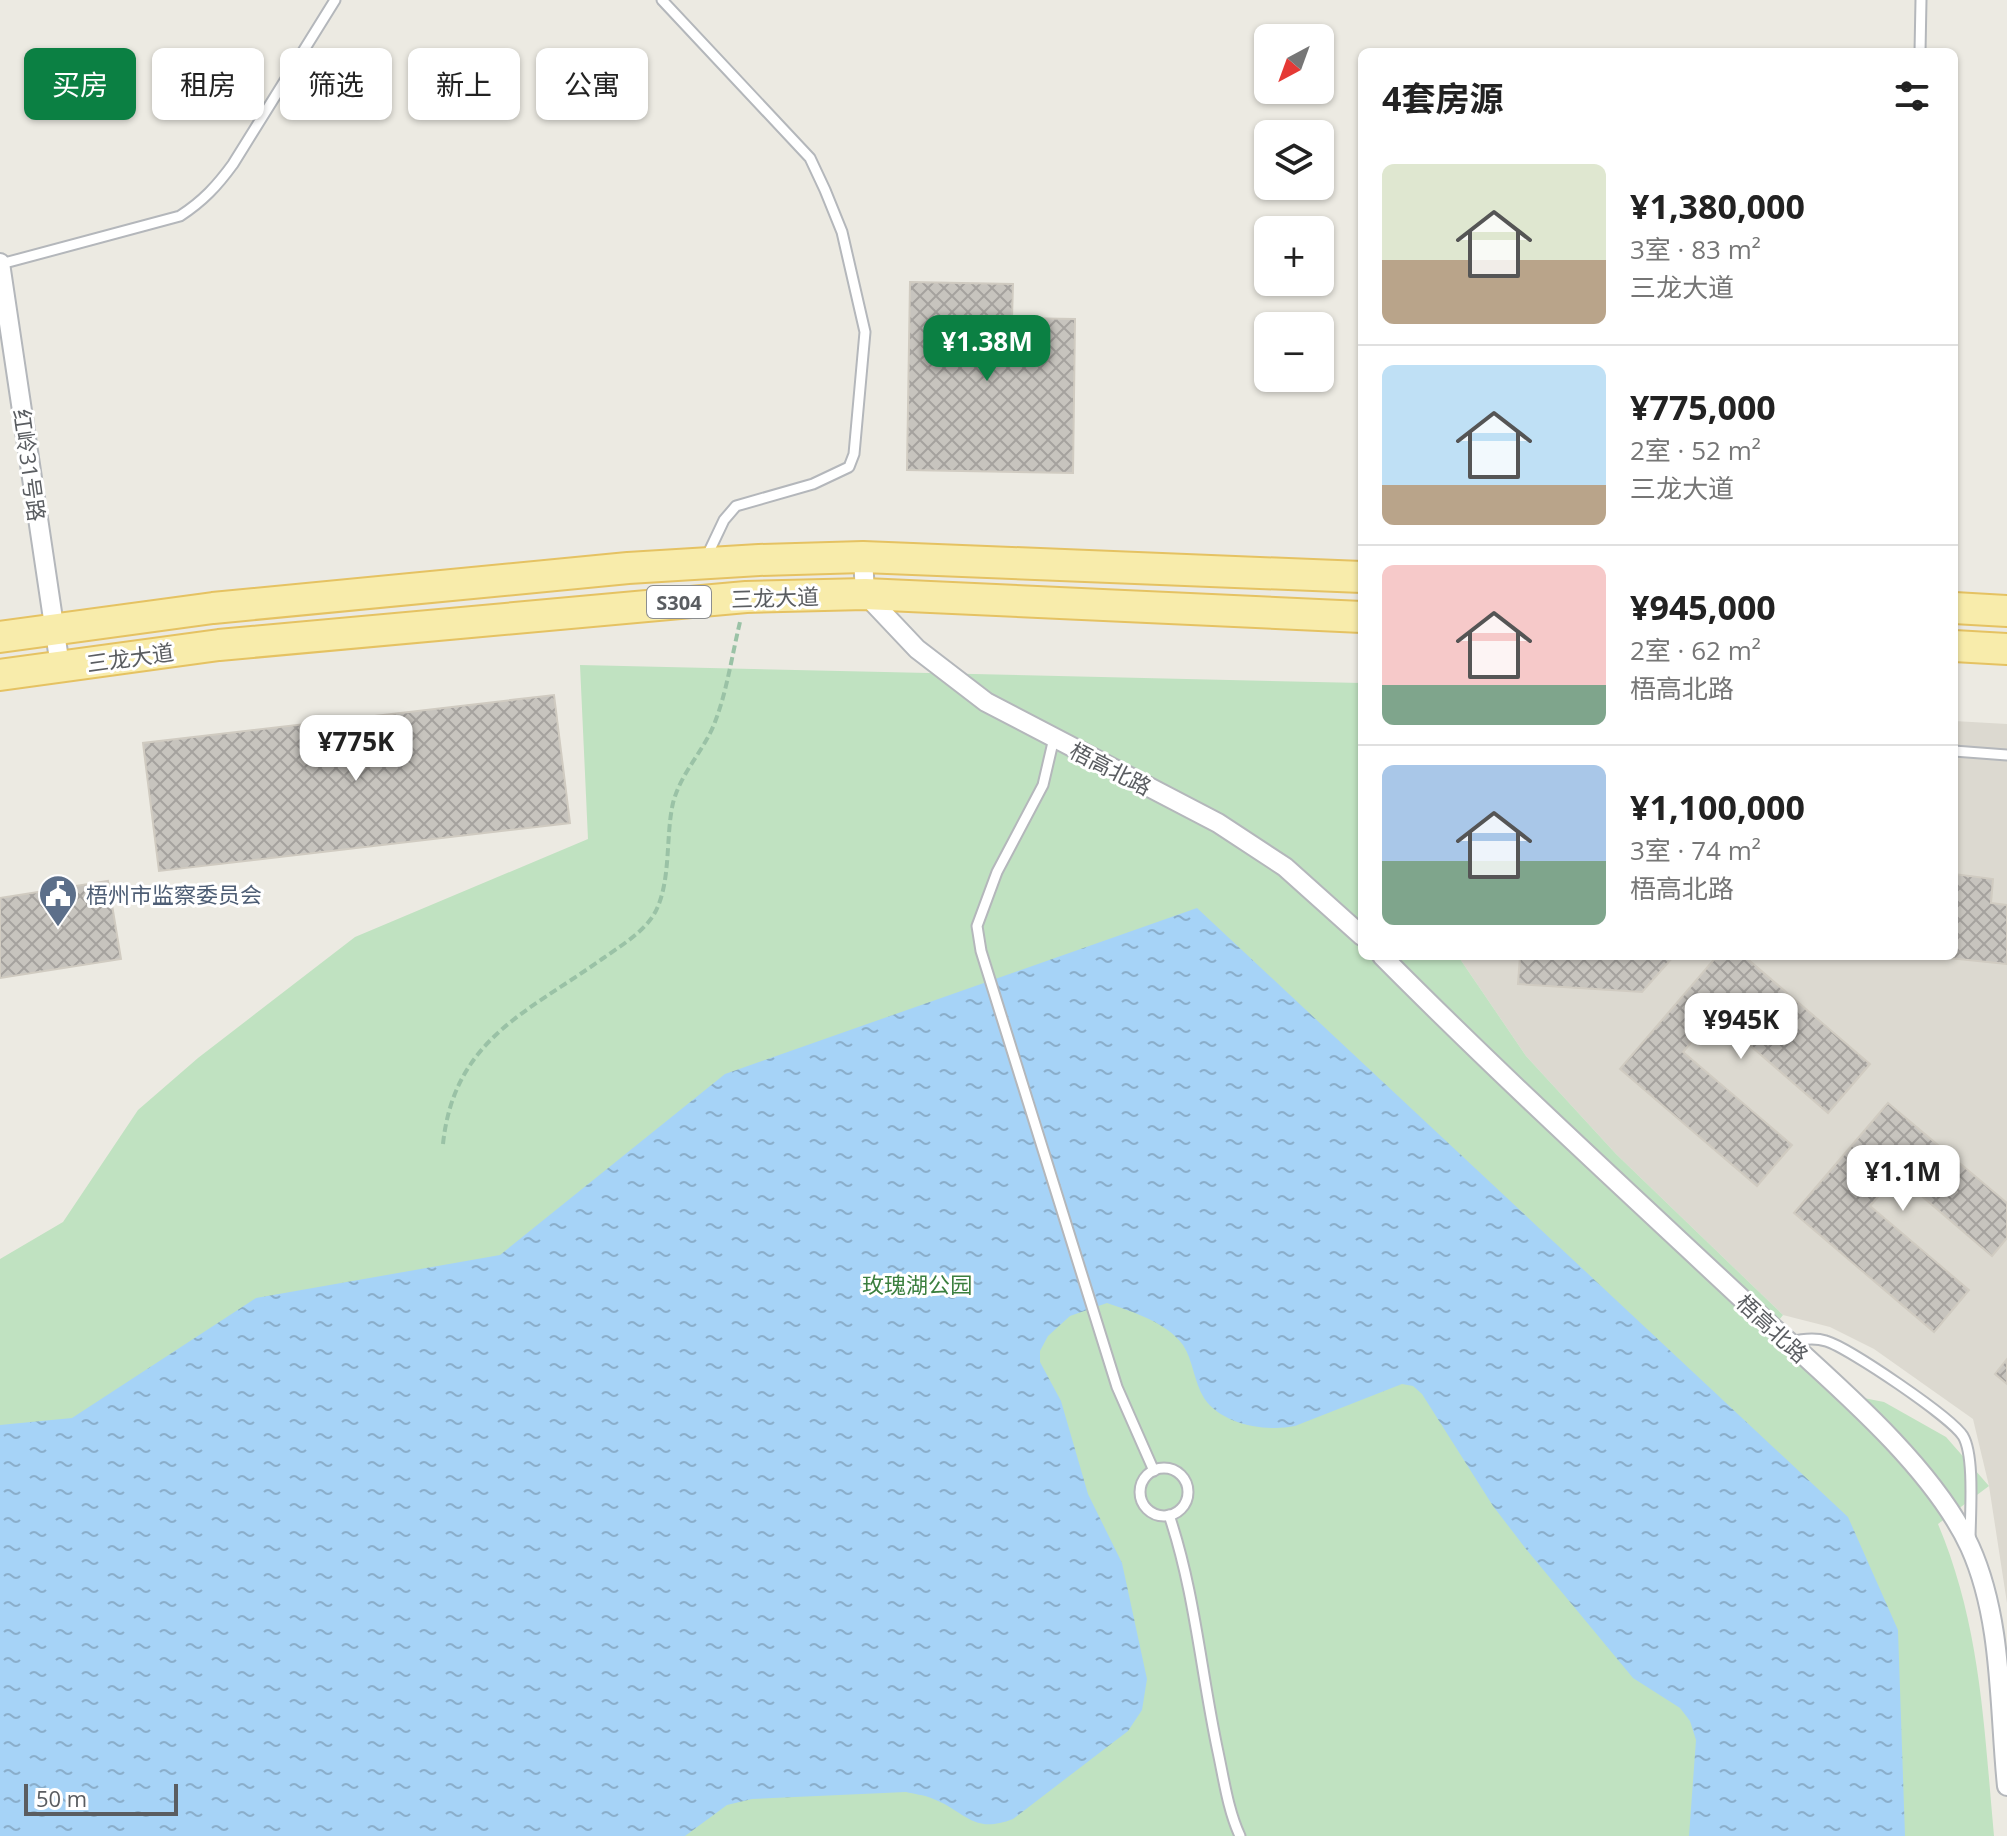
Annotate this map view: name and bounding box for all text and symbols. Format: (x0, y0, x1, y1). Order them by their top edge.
north arrow (1254, 24, 1334, 104)
map controls (1254, 24, 1334, 392)
chip: 买房 (24, 48, 136, 120)
chip: 租房 (152, 48, 264, 120)
chip: 筛选 (280, 48, 392, 120)
chip: 新上 (408, 48, 520, 120)
chip: 公寓 (536, 48, 648, 120)
icon: filters (1890, 74, 1934, 118)
text: 4套房源 (1382, 75, 1503, 121)
button: layers (1254, 120, 1334, 200)
text: ¥1,380,000 (1630, 183, 1805, 229)
icon: home (1446, 196, 1542, 292)
button: + (1254, 216, 1334, 296)
text: 3室 · 83 m² (1630, 231, 1761, 267)
text: 三龙大道 (1630, 269, 1734, 305)
button: − (1254, 312, 1334, 392)
pin: ¥1.38M (922, 315, 1052, 383)
text: ¥1.38M (941, 323, 1033, 359)
text: ¥775,000 (1630, 384, 1776, 430)
icon: home (1446, 397, 1542, 493)
street label: 红岭31号路 (7, 407, 53, 523)
text: 2室 · 52 m² (1630, 432, 1761, 468)
text: 三龙大道 (1630, 470, 1734, 506)
street label: 三龙大道 (730, 580, 820, 614)
text: ¥945,000 (1630, 584, 1776, 630)
road number: S304 (647, 586, 711, 618)
icon: home (1446, 597, 1542, 693)
text: 2室 · 62 m² (1630, 632, 1761, 668)
street label: 三龙大道 (84, 636, 176, 678)
text: 梧高北路 (1630, 670, 1734, 706)
pin: ¥775K (300, 715, 412, 783)
text: ¥775K (318, 723, 394, 759)
street label: 梧高北路 (1065, 735, 1157, 801)
text: ¥1,100,000 (1630, 784, 1805, 830)
icon: home (1446, 797, 1542, 893)
text: 3室 · 74 m² (1630, 832, 1761, 868)
text: 梧高北路 (1630, 870, 1734, 906)
public building icon: 梧州市监察委员会 (37, 873, 79, 928)
place label: 梧州市监察委员会 (86, 879, 262, 909)
pin: ¥945K (1685, 993, 1797, 1061)
text: ¥945K (1703, 1001, 1779, 1037)
pin: ¥1.1M (1847, 1145, 1959, 1213)
text: ¥1.1M (1865, 1153, 1941, 1189)
park label: 玫瑰湖公园 (862, 1269, 972, 1299)
street label: 梧高北路 (1731, 1287, 1815, 1369)
scale bar (24, 1780, 178, 1816)
text: 50 m (36, 1783, 87, 1813)

